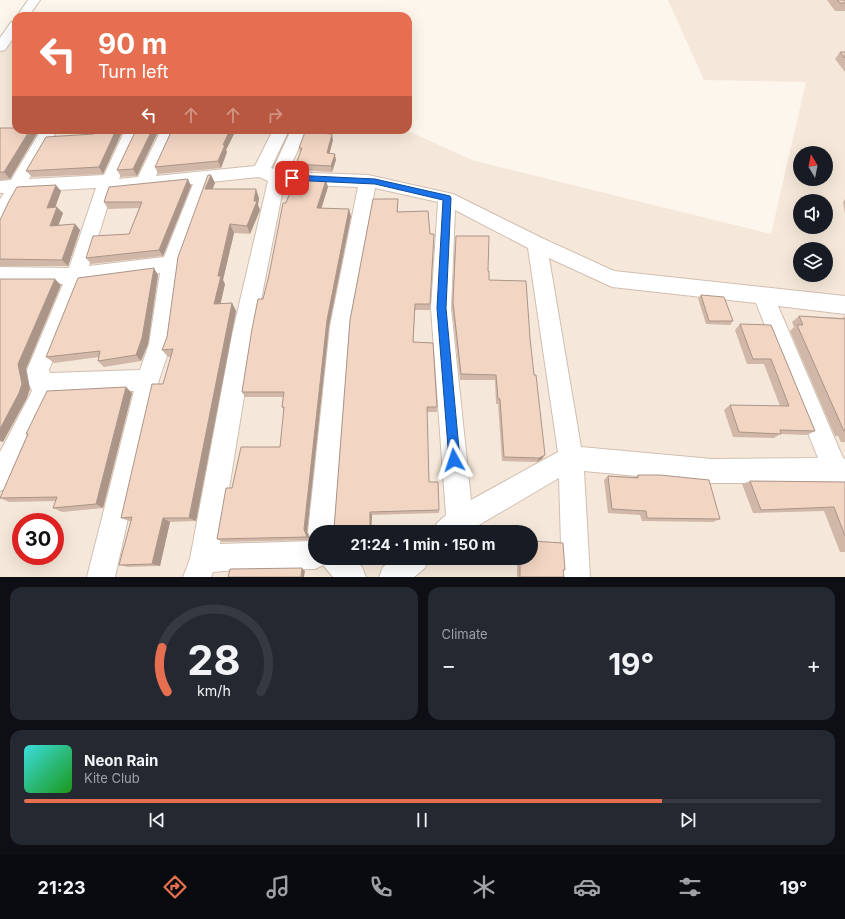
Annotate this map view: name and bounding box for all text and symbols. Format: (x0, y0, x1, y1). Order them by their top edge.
text: 90 m (98, 27, 167, 61)
icon: left (32, 28, 84, 80)
text: Turn left (98, 61, 168, 82)
icon: left (138, 104, 160, 126)
icon: ahead (180, 104, 202, 126)
icon: ahead (222, 104, 244, 126)
icon: right (264, 104, 286, 126)
north arrow (793, 146, 833, 186)
map controls (793, 146, 833, 282)
pin (275, 161, 309, 195)
icon: arrive (281, 167, 303, 189)
button: sound (793, 194, 833, 234)
button: layers (793, 242, 833, 282)
position arrow (433, 439, 475, 481)
speed limit sign: 30 (12, 513, 64, 565)
text: 21:24 · 1 min · 150 m (350, 535, 496, 554)
text: Climate (442, 626, 488, 642)
text: 28 (187, 634, 240, 684)
text: 19° (608, 646, 654, 682)
text: − (442, 652, 456, 678)
text: + (806, 652, 821, 678)
text: km/h (197, 681, 231, 698)
text: Neon Rain (84, 751, 158, 770)
text: Kite Club (84, 770, 140, 786)
icon: previous (146, 809, 168, 831)
icon: pause (411, 809, 433, 831)
icon: next (677, 809, 699, 831)
icon: directions (161, 873, 189, 901)
icon: music (264, 873, 292, 901)
icon: phone (367, 873, 395, 901)
icon: climate (470, 873, 498, 901)
icon: car (573, 873, 601, 901)
icon: filters (676, 873, 704, 901)
text: 21:23 (38, 877, 86, 898)
text: 19° (780, 877, 807, 898)

